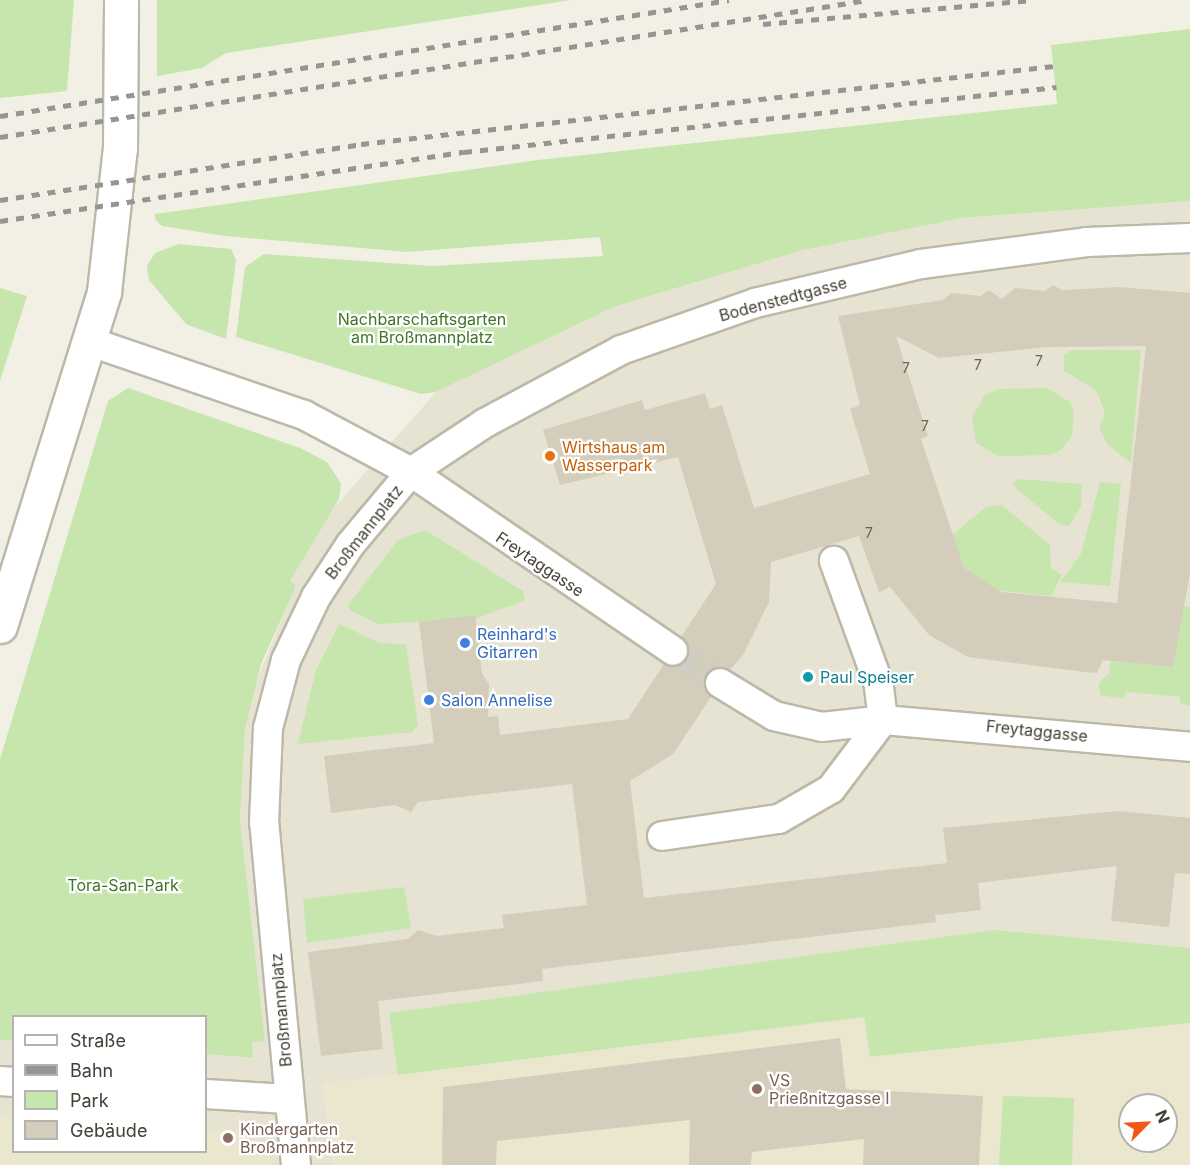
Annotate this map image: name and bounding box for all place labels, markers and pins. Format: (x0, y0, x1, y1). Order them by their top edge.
place label: Wirtshaus am Wasserpark (562, 437, 665, 475)
marker: Wirtshaus am Wasserpark (543, 449, 557, 463)
place label: Reinhard's Gitarren (477, 624, 557, 662)
marker: Reinhard's Gitarren (458, 636, 472, 650)
place label: Paul Speiser (820, 667, 914, 687)
marker: Paul Speiser (801, 670, 815, 684)
place label: Salon Annelise (441, 690, 552, 710)
marker: Salon Annelise (422, 693, 436, 707)
place label: VS Prießnitzgasse I (769, 1070, 890, 1108)
marker: VS Prießnitzgasse I (750, 1082, 764, 1096)
place label: Kindergarten Broßmannplatz (240, 1119, 354, 1157)
marker: Kindergarten Broßmannplatz (221, 1131, 235, 1145)

